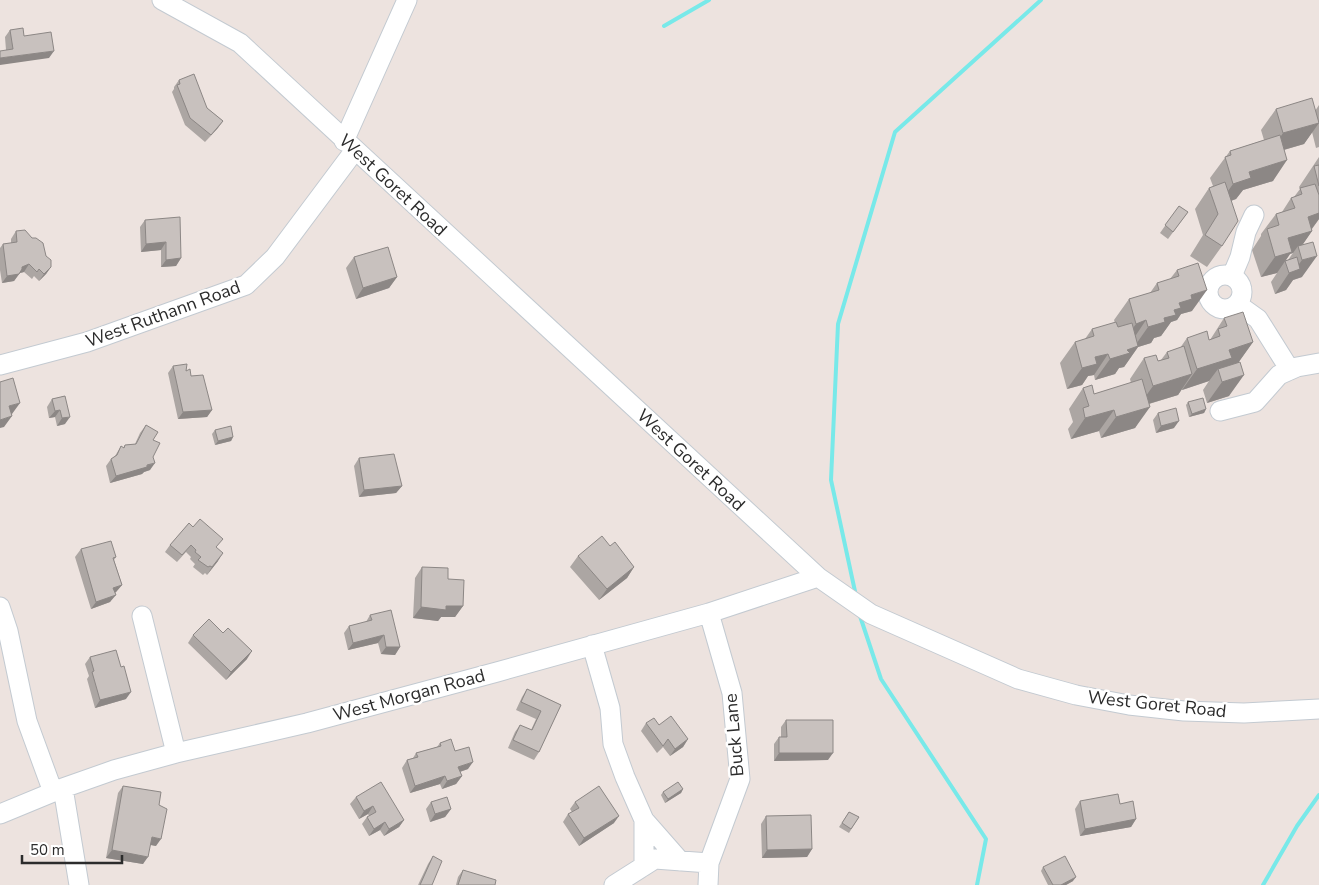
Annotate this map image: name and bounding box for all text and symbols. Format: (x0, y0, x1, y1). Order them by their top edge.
street label: West Goret Road (334, 129, 452, 241)
street label: West Ruthann Road (82, 275, 244, 353)
street label: West Goret Road (632, 404, 750, 516)
street label: West Morgan Road (330, 663, 488, 727)
street label: West Goret Road (1086, 685, 1228, 723)
street label: Buck Lane (718, 692, 750, 778)
scale bar (22, 832, 122, 864)
text: 50 m (30, 840, 65, 860)

